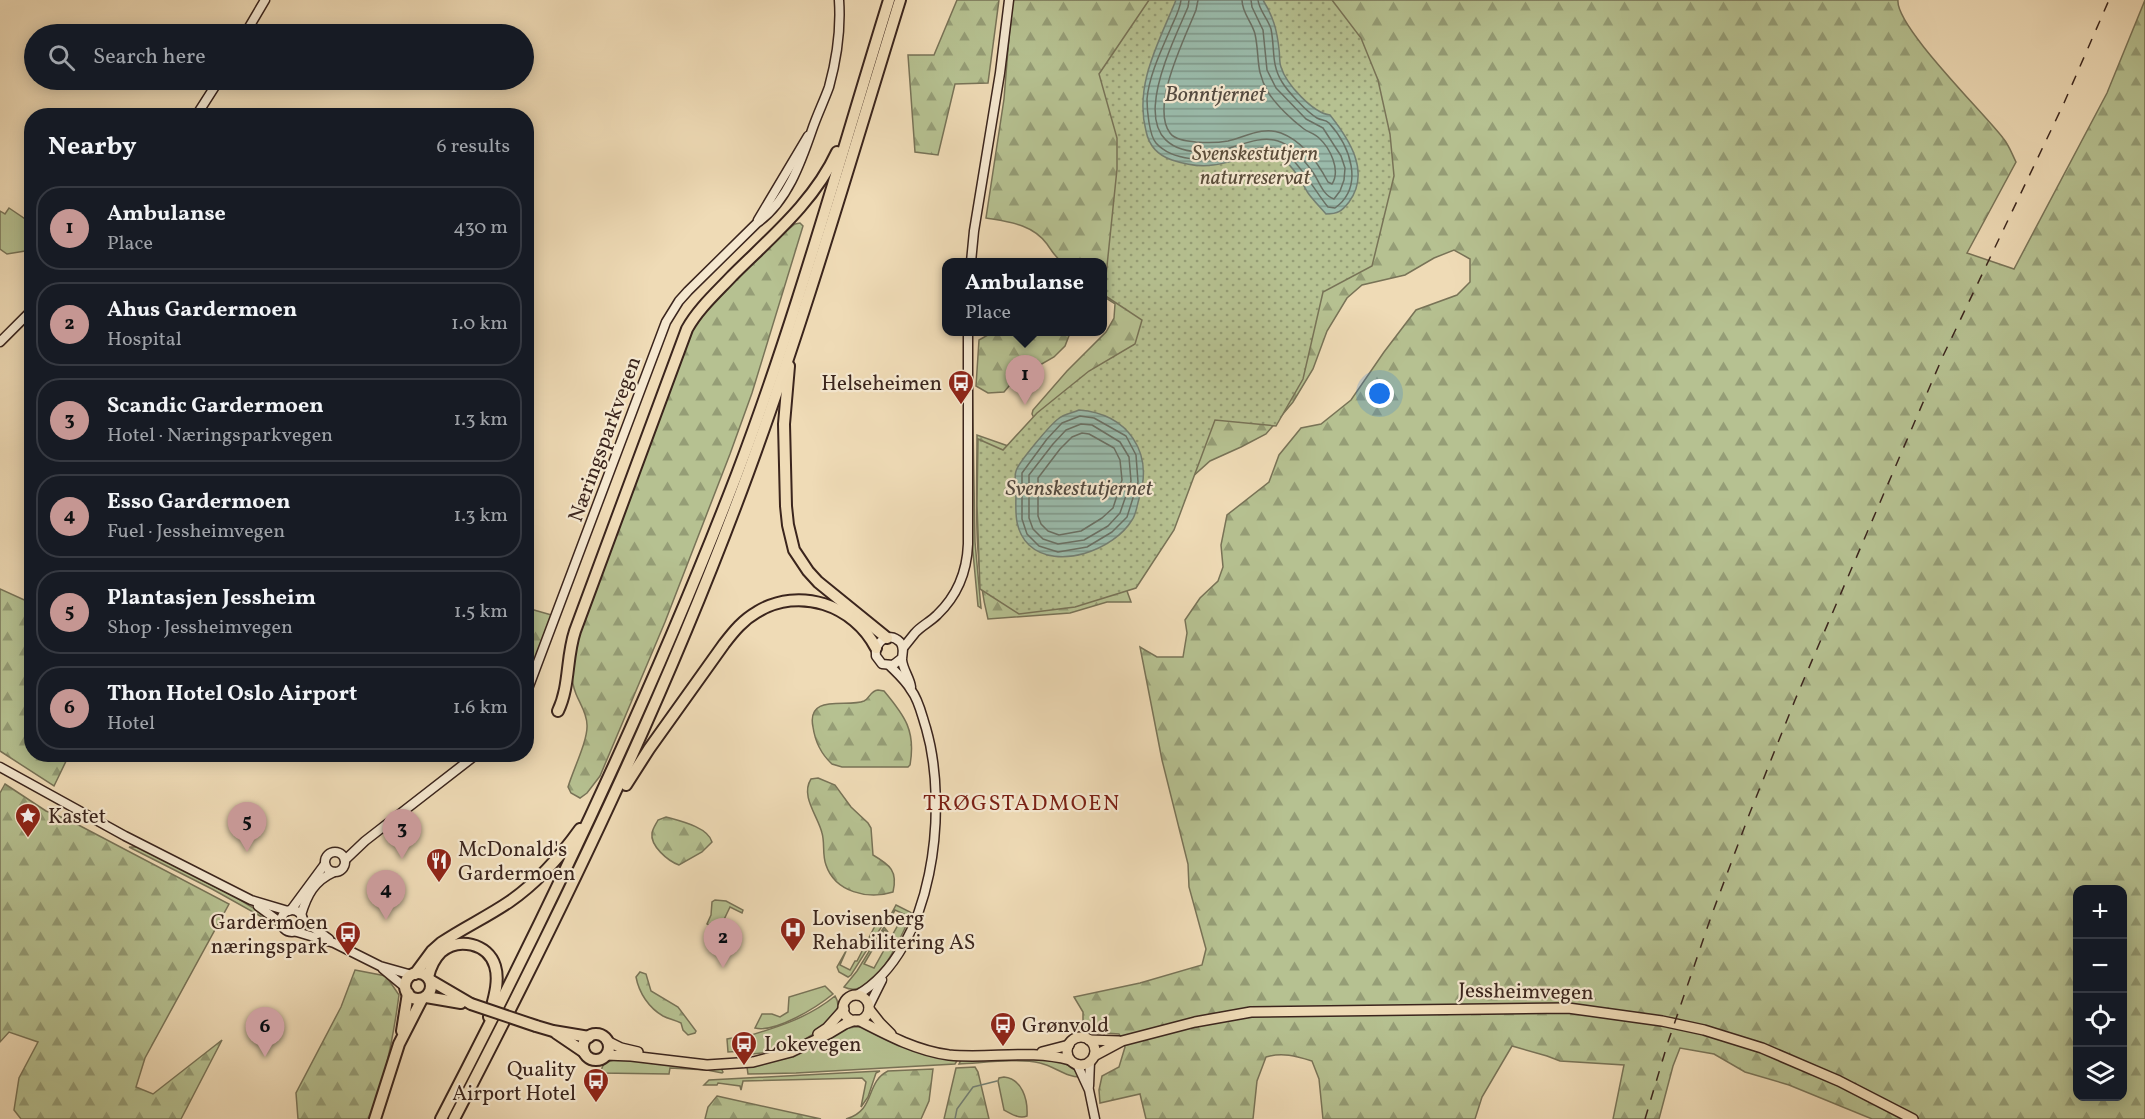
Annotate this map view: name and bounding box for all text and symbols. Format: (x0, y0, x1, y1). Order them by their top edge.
search box (24, 24, 534, 90)
icon: search (45, 41, 78, 74)
text: Search here (93, 42, 206, 73)
water label: Bonntjernet (1164, 80, 1266, 111)
text: Nearby (48, 129, 137, 165)
text: 6 results (437, 133, 510, 161)
park label: Svenskestutjern naturreservat (1192, 140, 1318, 193)
text: Ambulanse (107, 199, 226, 230)
text: 1 (65, 214, 74, 242)
text: 430 m (453, 214, 508, 242)
text: Place (107, 230, 153, 258)
popup (942, 258, 1107, 336)
text: Ambulanse (965, 268, 1084, 299)
text: Ahus Gardermoen (107, 295, 297, 326)
text: Place (965, 299, 1011, 327)
text: 2 (64, 310, 75, 338)
text: 1.0 km (451, 310, 508, 338)
text: Hospital (107, 326, 182, 354)
street label: Næringsparkvegen (562, 353, 649, 526)
pin: 1 (1006, 356, 1044, 405)
bus stop icon: Helseheimen (946, 368, 976, 406)
place label: Helseheimen (821, 370, 942, 399)
your location (1365, 379, 1394, 408)
text: Scandic Gardermoen (107, 391, 324, 422)
text: 3 (64, 406, 75, 434)
text: 1.3 km (453, 406, 508, 434)
text: Hotel · Næringsparkvegen (107, 422, 333, 450)
water label: Svenskestutjernet (1005, 474, 1154, 505)
text: Esso Gardermoen (107, 487, 291, 518)
text: 4 (63, 502, 76, 530)
text: 1.3 km (453, 502, 508, 530)
text: Fuel · Jessheimvegen (107, 518, 285, 546)
text: Plantasjen Jessheim (107, 583, 316, 614)
text: 5 (65, 598, 74, 626)
text: 1.5 km (454, 598, 508, 626)
text: Shop · Jessheimvegen (107, 614, 293, 642)
text: Thon Hotel Oslo Airport (107, 679, 357, 710)
text: 6 (64, 694, 75, 722)
text: 1.6 km (453, 694, 508, 722)
text: Hotel (107, 710, 155, 738)
district label: TRØGSTADMOEN (923, 789, 1121, 820)
place icon: Kastet (13, 801, 43, 839)
pin: 5 (228, 802, 266, 852)
place label: Kastet (48, 803, 106, 832)
pin: 3 (382, 810, 422, 859)
place label: McDonald's Gardermoen (458, 836, 575, 889)
restaurant icon: McDonald's Gardermoen (424, 846, 454, 884)
pin: 4 (366, 870, 406, 920)
map controls (2073, 885, 2127, 1101)
button: + (2073, 885, 2127, 939)
place label: Lovisenberg Rehabilitering AS (812, 905, 975, 958)
place label: Gardermoen næringspark (211, 909, 329, 962)
hospital icon: Lovisenberg Rehabilitering AS (778, 915, 808, 953)
pin: 2 (704, 918, 742, 968)
bus stop icon: Gardermoen næringspark (333, 919, 363, 957)
button: − (2073, 939, 2127, 993)
street label: Jessheimvegen (1458, 977, 1594, 1008)
button: locate (2073, 993, 2127, 1047)
pin: 6 (246, 1008, 284, 1057)
bus stop icon: Grønvold (988, 1010, 1018, 1048)
place label: Grønvold (1022, 1012, 1109, 1041)
bus stop icon: Lokevegen (729, 1029, 759, 1067)
place label: Lokevegen (764, 1031, 862, 1060)
button: layers (2073, 1047, 2127, 1101)
place label: Quality Airport Hotel (452, 1056, 577, 1109)
bus stop icon: Quality Airport Hotel (581, 1066, 611, 1104)

